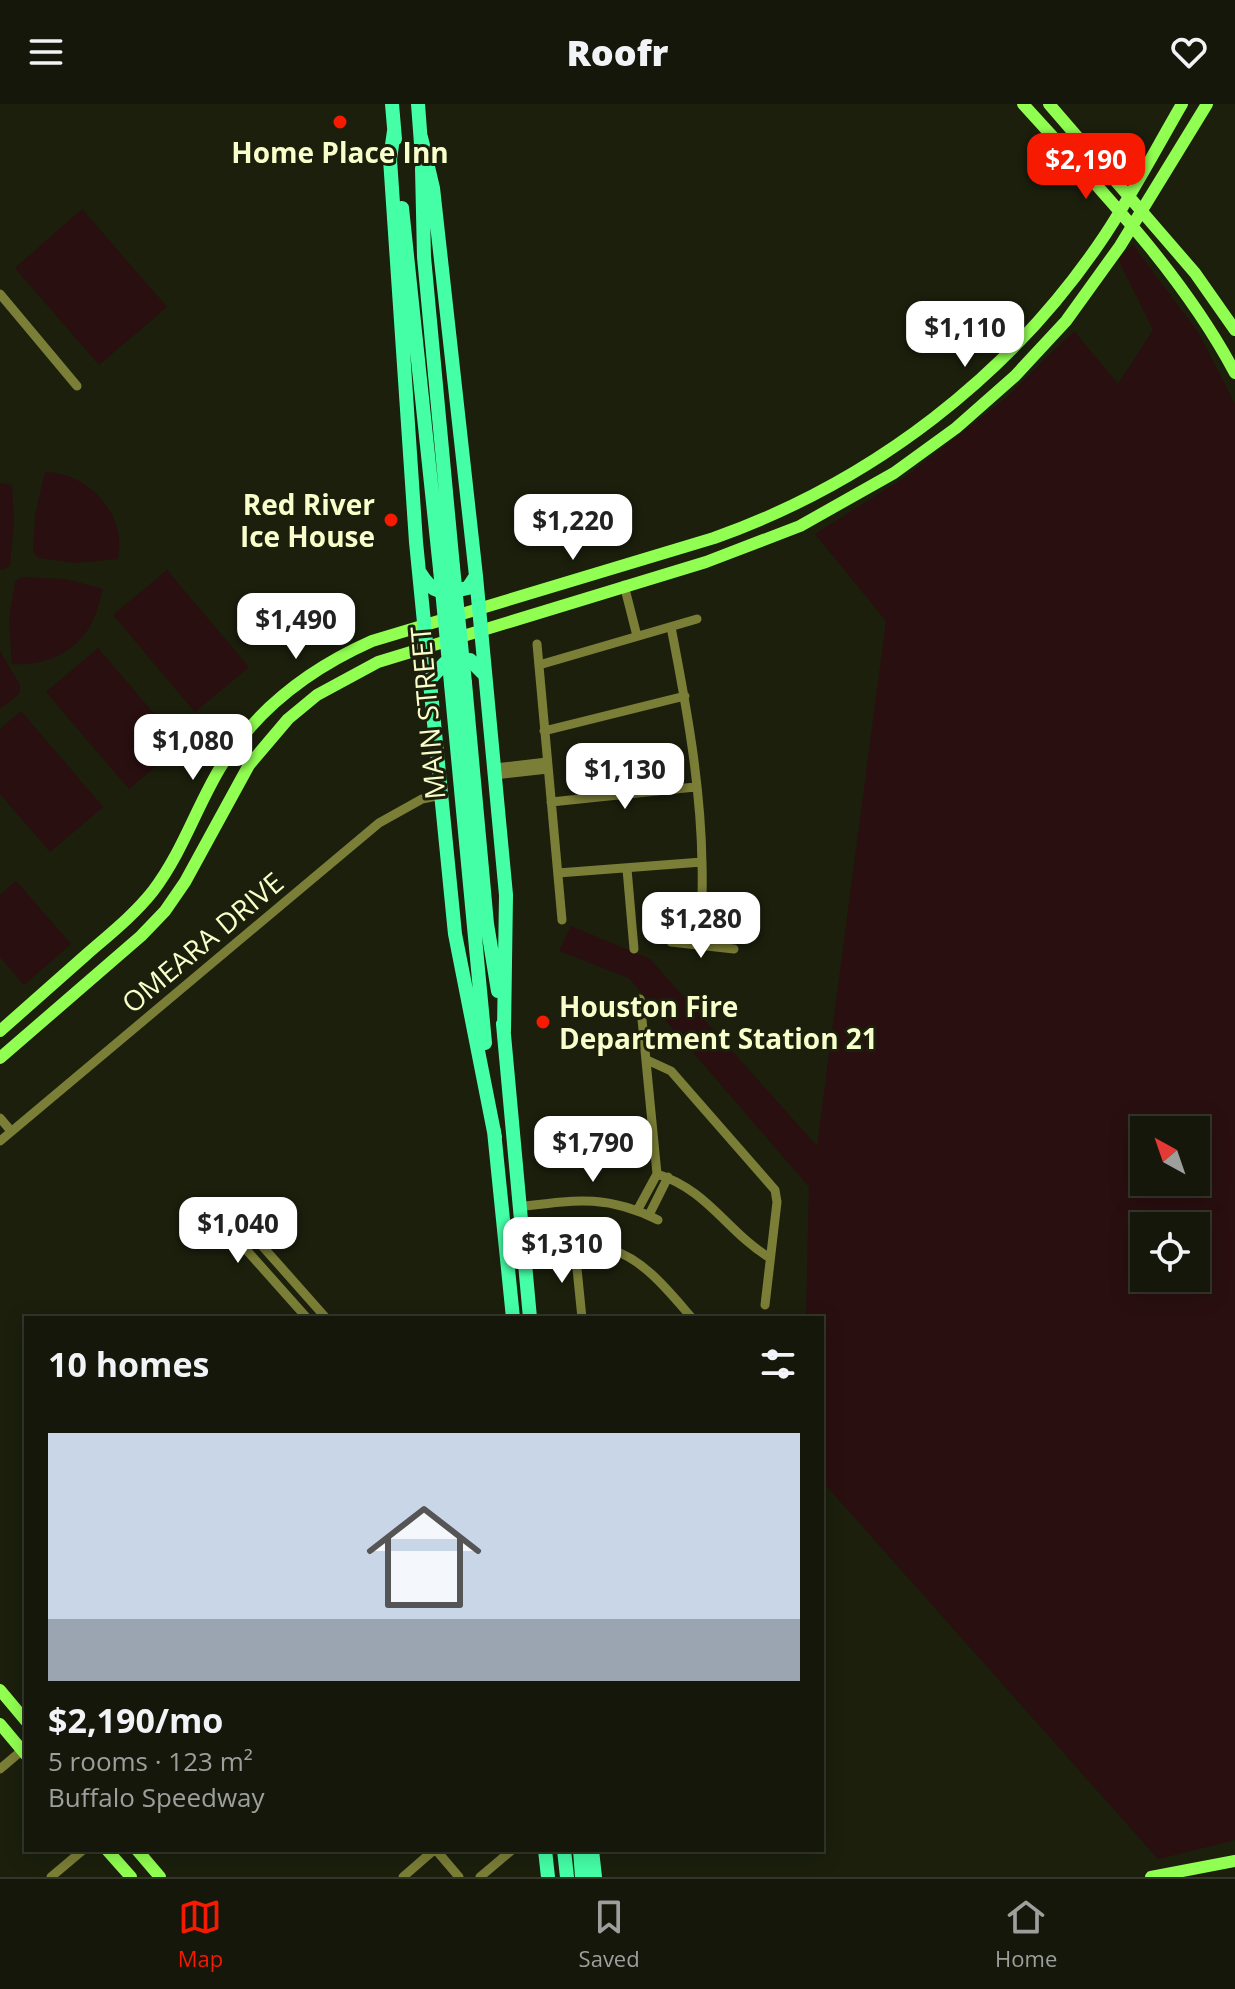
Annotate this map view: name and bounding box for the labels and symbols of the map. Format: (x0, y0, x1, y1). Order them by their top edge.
marker: Home Place Inn (331, 113, 349, 131)
place label: Home Place Inn (231, 133, 449, 171)
pin: $2,190 (1021, 133, 1151, 201)
pin: $1,110 (900, 301, 1030, 369)
place label: Red River Ice House (240, 485, 375, 555)
pin: $1,220 (508, 494, 638, 562)
marker: Red River Ice House (382, 511, 400, 529)
pin: $1,490 (231, 593, 361, 661)
street label: MAIN STREET (400, 624, 453, 801)
pin: $1,080 (128, 714, 258, 782)
pin: $1,130 (560, 743, 690, 811)
street label: OMEARA DRIVE (113, 863, 291, 1021)
pin: $1,280 (636, 892, 766, 960)
place label: Houston Fire Department Station 21 (559, 987, 878, 1057)
marker: Houston Fire Department Station 21 (534, 1013, 552, 1031)
pin: $1,790 (528, 1116, 658, 1184)
north arrow (1130, 1116, 1210, 1196)
pin: $1,040 (173, 1197, 303, 1265)
pin: $1,310 (497, 1217, 627, 1285)

